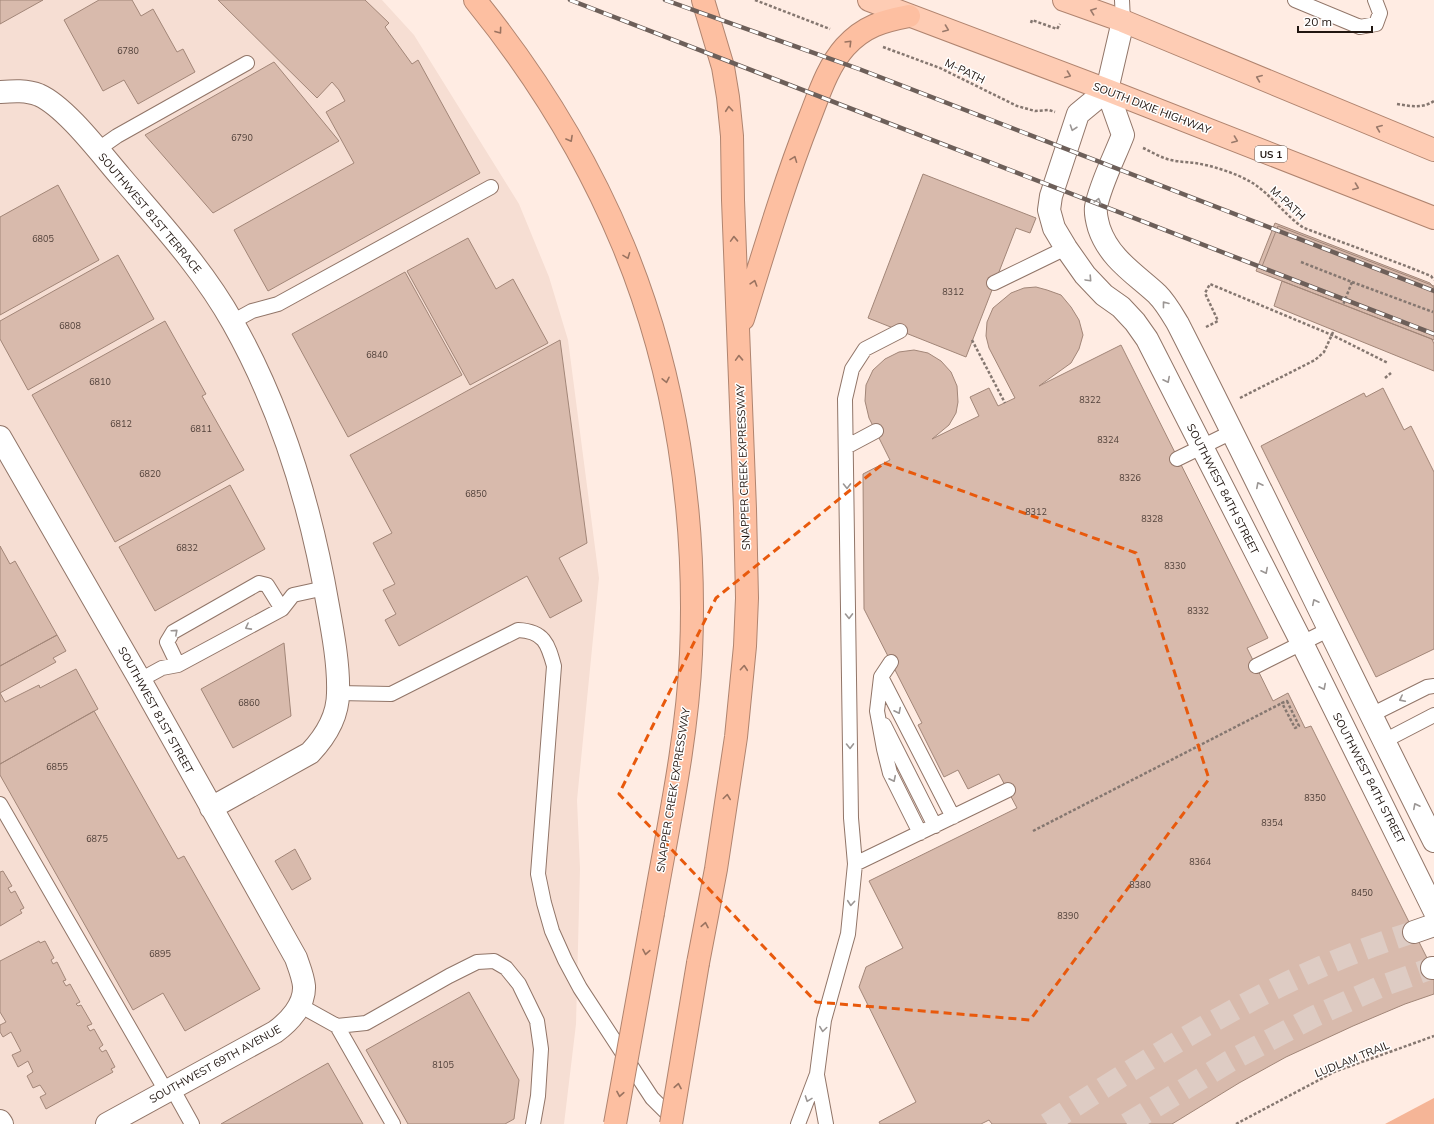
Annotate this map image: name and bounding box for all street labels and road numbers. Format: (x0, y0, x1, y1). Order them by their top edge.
street label: M-PATH (943, 55, 987, 87)
street label: SOUTH DIXIE HIGHWAY (1091, 79, 1213, 137)
road number: US 1 (1255, 146, 1287, 162)
street label: SOUTHWEST 81ST TERRACE (96, 150, 204, 276)
street label: M-PATH (1268, 183, 1308, 223)
street label: SNAPPER CREEK EXPRESSWAY (733, 383, 753, 550)
street label: SOUTHWEST 84TH STREET (1184, 421, 1262, 557)
street label: SOUTHWEST 81ST STREET (115, 644, 197, 776)
street label: SNAPPER CREEK EXPRESSWAY (653, 706, 693, 873)
street label: SOUTHWEST 84TH STREET (1330, 710, 1408, 846)
street label: SOUTHWEST 69TH AVENUE (147, 1022, 283, 1106)
street label: LUDLAM TRAIL (1313, 1038, 1391, 1080)

